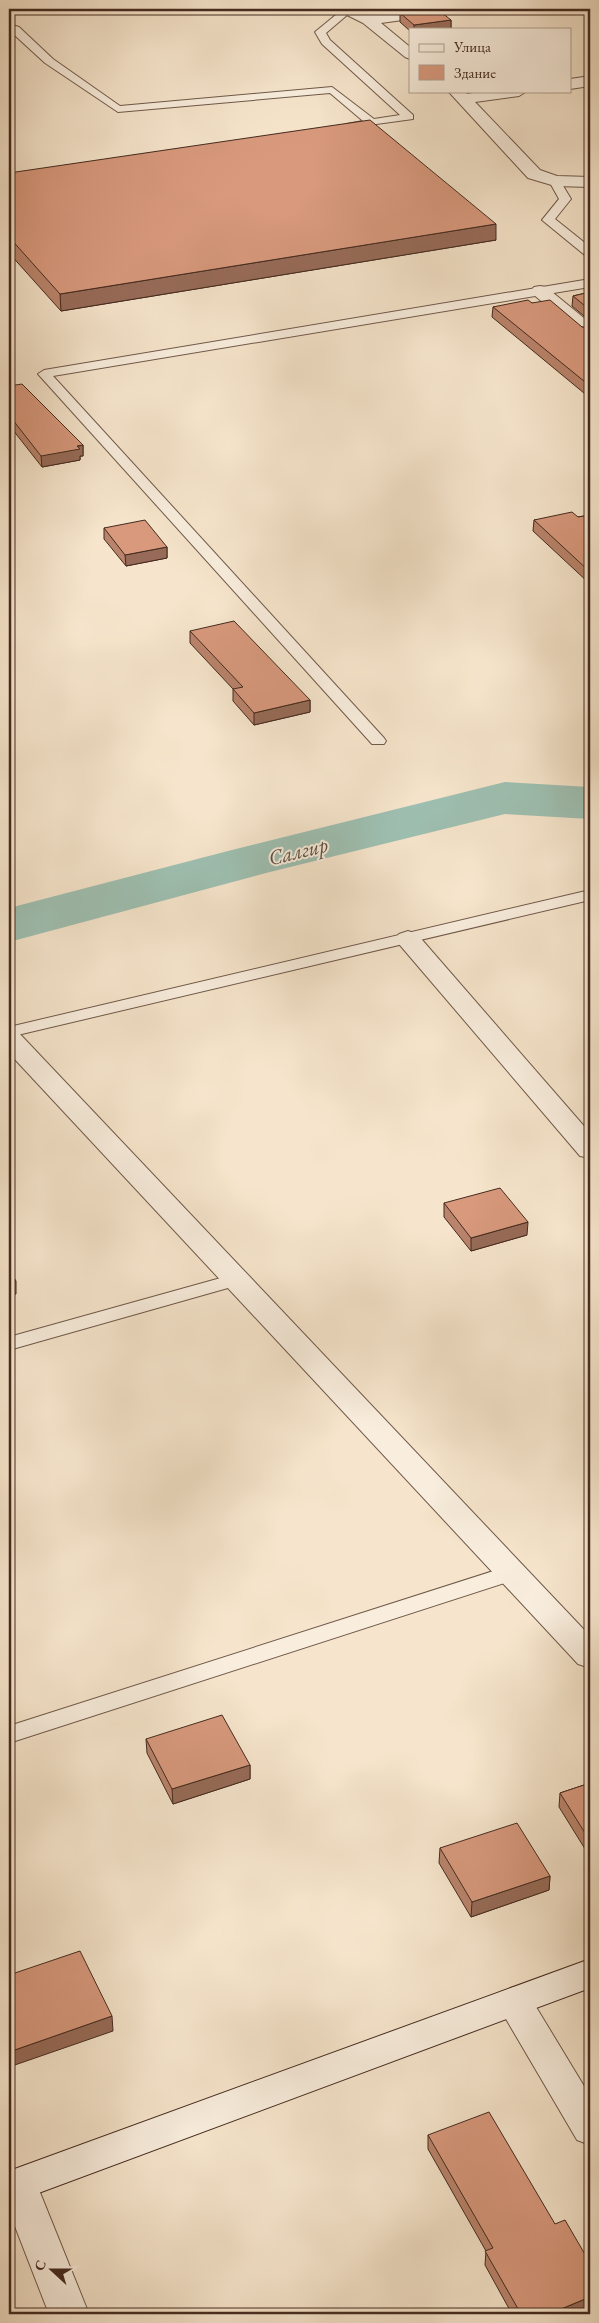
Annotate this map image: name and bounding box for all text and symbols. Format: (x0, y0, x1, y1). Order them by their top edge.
legend (409, 28, 572, 92)
text: Улица (453, 37, 491, 56)
text: Здание (454, 63, 496, 82)
water label: Салгир (266, 830, 331, 871)
north arrow (28, 2246, 78, 2296)
text: С (30, 2257, 50, 2273)

